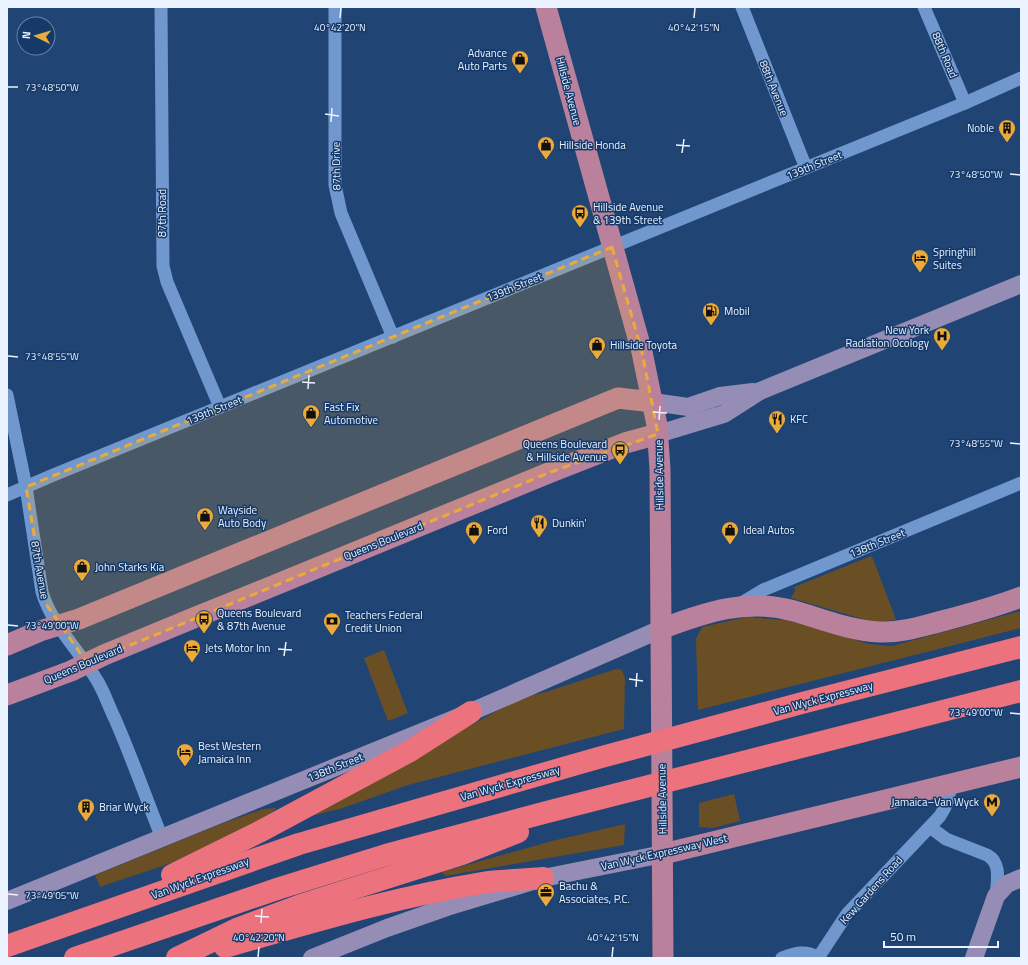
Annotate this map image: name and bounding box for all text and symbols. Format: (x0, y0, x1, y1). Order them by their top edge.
north arrow (16, 16, 56, 56)
text: 40°42'20"N (314, 20, 366, 35)
text: 40°42'15"N (668, 20, 720, 35)
street label: 88th Road (928, 30, 962, 81)
text: N (18, 31, 34, 40)
place label: Advance Auto Parts (458, 45, 507, 74)
shop icon: Advance Auto Parts (510, 49, 530, 74)
street label: Hillside Avenue (552, 55, 586, 128)
street label: 88th Avenue (756, 58, 793, 119)
text: 73°48'50"W (25, 80, 79, 95)
building icon: Noble (997, 118, 1017, 143)
place label: Noble (967, 120, 994, 136)
shop icon: Hillside Honda (536, 135, 556, 160)
place label: Hillside Honda (559, 137, 626, 153)
street label: 87th Drive (328, 141, 344, 190)
street label: 139th Street (784, 146, 844, 183)
text: 73°48'50"W (949, 167, 1003, 182)
street label: 87th Road (154, 189, 170, 237)
place label: Hillside Avenue & 139th Street (593, 199, 664, 228)
bus stop icon: Hillside Avenue & 139th Street (570, 203, 590, 228)
place label: Springhill Suites (933, 244, 976, 273)
hotel icon: Springhill Suites (910, 248, 930, 273)
street label: 139th Street (484, 268, 544, 305)
fuel station icon: Mobil (701, 301, 721, 326)
place label: Mobil (724, 303, 750, 319)
place label: New York Radiation Ocology (845, 322, 930, 351)
hospital icon: New York Radiation Ocology (932, 326, 952, 351)
shop icon: Hillside Toyota (587, 335, 607, 360)
place label: Hillside Toyota (610, 337, 678, 353)
text: 73°48'55"W (25, 349, 79, 364)
street label: 139th Street (184, 391, 244, 428)
place label: Fast Fix Automotive (324, 399, 378, 428)
shop icon: Fast Fix Automotive (301, 403, 321, 428)
restaurant icon: KFC (767, 409, 787, 434)
place label: KFC (790, 411, 808, 427)
place label: Queens Boulevard & Hillside Avenue (523, 436, 607, 465)
text: 73°48'55"W (949, 436, 1003, 451)
street label: Hillside Avenue (650, 439, 668, 510)
bus stop icon: Queens Boulevard & Hillside Avenue (610, 440, 630, 465)
place label: Wayside Auto Body (218, 502, 267, 531)
shop icon: Wayside Auto Body (195, 506, 215, 531)
restaurant icon: Dunkin' (529, 513, 549, 538)
place label: Dunkin' (552, 515, 587, 531)
street label: Queens Boulevard (341, 518, 425, 564)
shop icon: Ford (464, 520, 484, 545)
shop icon: Ideal Autos (720, 520, 740, 545)
place label: Ford (487, 522, 508, 538)
place label: Ideal Autos (743, 522, 795, 538)
street label: 138th Street (847, 524, 907, 561)
street label: 87th Avenue (27, 540, 53, 601)
shop icon: John Starks Kia (72, 557, 92, 582)
place label: John Starks Kia (95, 559, 165, 575)
place label: Queens Boulevard & 87th Avenue (217, 605, 301, 634)
place label: Teachers Federal Credit Union (345, 607, 423, 636)
bus stop icon: Queens Boulevard & 87th Avenue (194, 609, 214, 634)
bank icon: Teachers Federal Credit Union (322, 611, 342, 636)
text: 73°49'00"W (25, 618, 79, 633)
hotel icon: Jets Motor Inn (182, 638, 202, 663)
street label: Queens Boulevard (41, 640, 125, 688)
place label: Jets Motor Inn (205, 640, 270, 656)
street label: Van Wyck Expressway (771, 677, 875, 719)
text: 73°49'00"W (949, 705, 1003, 720)
place label: Best Western Jamaica Inn (198, 738, 261, 767)
hotel icon: Best Western Jamaica Inn (175, 742, 195, 767)
street label: 138th Street (305, 748, 365, 785)
street label: Van Wyck Expressway (458, 761, 562, 805)
street label: Hillside Avenue (653, 763, 671, 834)
metro station icon: Jamaica–Van Wyck (982, 792, 1002, 817)
place label: Jamaica–Van Wyck (891, 794, 980, 810)
building icon: Briar Wyck (76, 797, 96, 822)
place label: Briar Wyck (99, 799, 149, 815)
street label: Van Wyck Expressway West (599, 830, 729, 874)
street label: Kew Gardens Road (836, 852, 906, 928)
street label: Van Wyck Expressway (149, 853, 252, 903)
place label: Bachu & Associates, P.C. (559, 878, 630, 907)
office icon: Bachu & Associates, P.C. (536, 882, 556, 907)
text: 73°49'05"W (25, 888, 79, 903)
scale bar (884, 923, 998, 949)
text: 50 m (890, 927, 916, 946)
text: 40°42'20"N (233, 930, 285, 945)
text: 40°42'15"N (587, 930, 639, 945)

